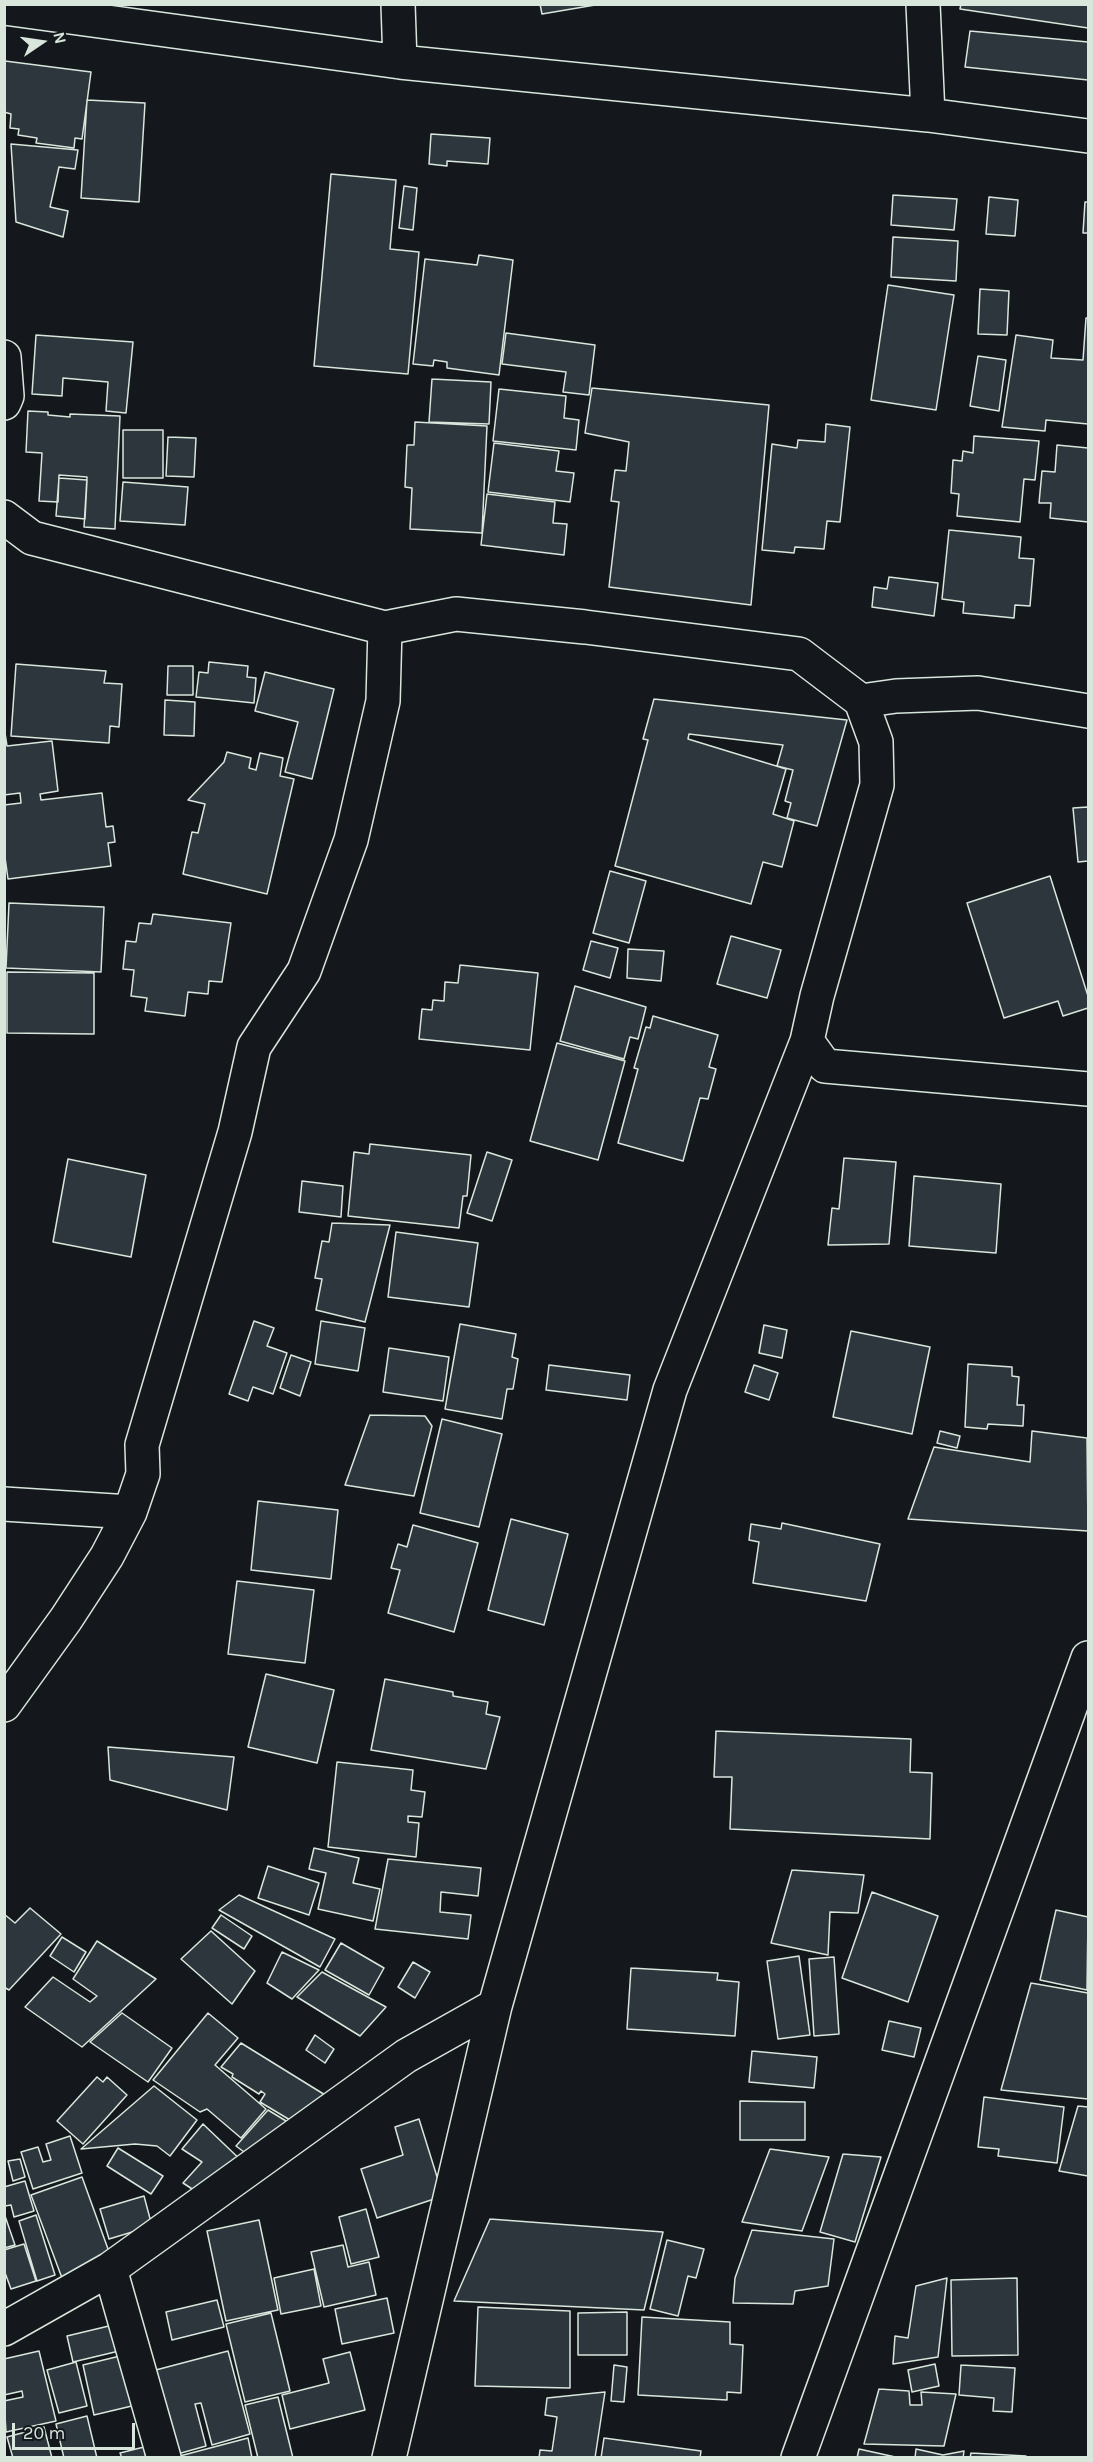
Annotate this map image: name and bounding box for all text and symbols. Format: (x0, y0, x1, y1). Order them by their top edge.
north arrow (12, 12, 72, 72)
text: N (49, 30, 71, 46)
scale bar (15, 2411, 138, 2449)
text: 20 m (23, 2422, 65, 2444)

